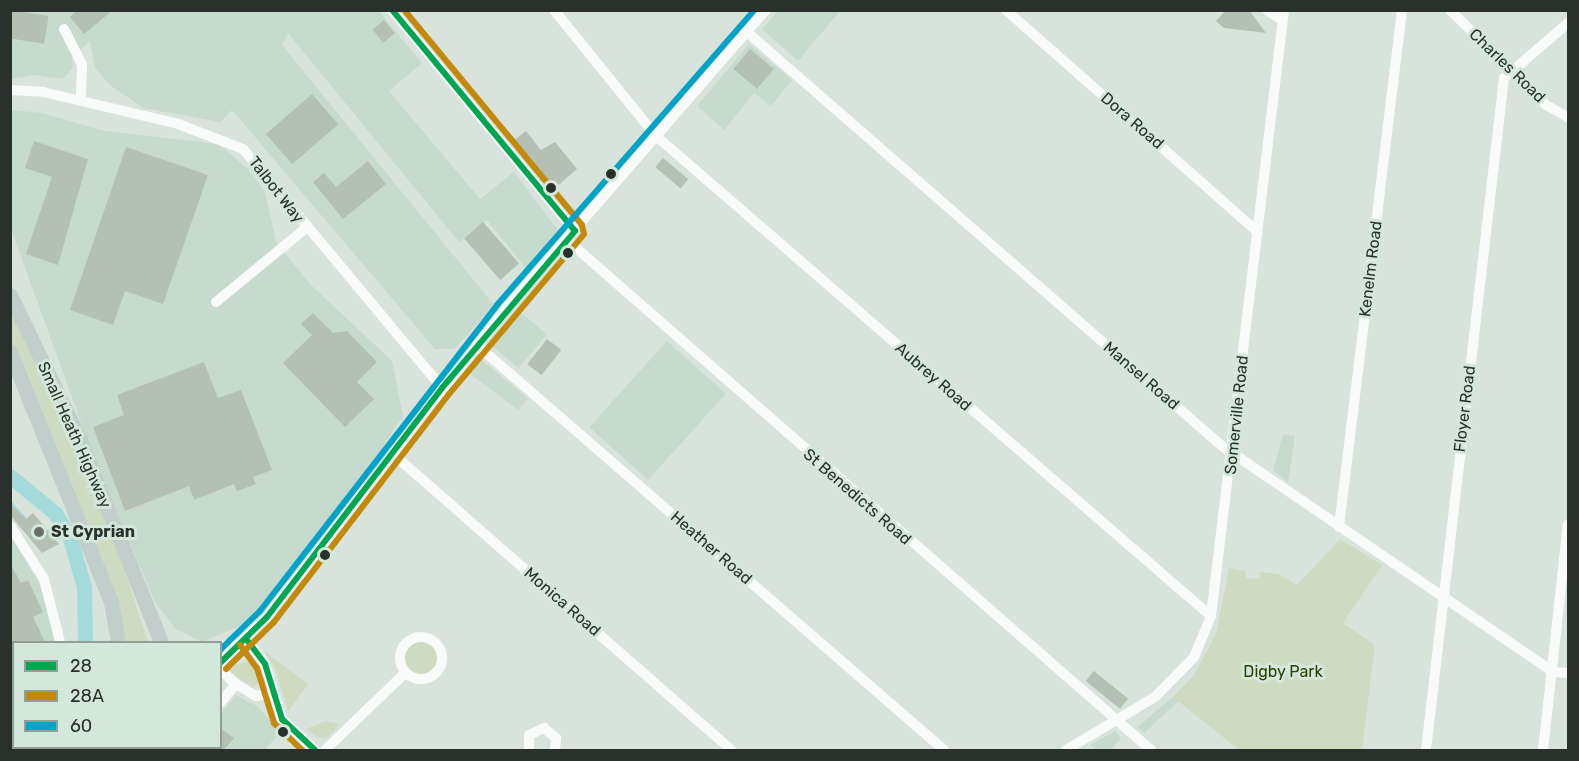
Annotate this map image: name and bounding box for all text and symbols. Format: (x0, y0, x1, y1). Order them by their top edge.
street label: Charles Road (1465, 25, 1549, 107)
street label: Dora Road (1097, 89, 1167, 153)
street label: Talbot Way (244, 153, 308, 227)
unlabelled marker (605, 168, 617, 180)
unlabelled marker (545, 182, 557, 194)
street label: Kenelm Road (1356, 220, 1386, 318)
unlabelled marker (562, 247, 574, 259)
street label: Mansel Road (1099, 338, 1183, 414)
street label: Aubrey Road (891, 339, 975, 415)
street label: Somerville Road (1221, 354, 1253, 476)
street label: Small Heath Highway (33, 359, 115, 511)
street label: Floyer Road (1450, 364, 1480, 454)
street label: St Benedicts Road (799, 445, 915, 549)
street label: Heather Road (666, 507, 756, 589)
place label: St Cyprian (51, 522, 135, 542)
marker: St Cyprian (32, 525, 46, 539)
unlabelled marker (319, 549, 331, 561)
street label: Monica Road (520, 564, 604, 640)
legend (12, 641, 222, 749)
text: 28 (70, 655, 92, 677)
park label: Digby Park (1243, 662, 1323, 682)
text: 28A (70, 685, 104, 707)
text: 60 (70, 715, 92, 737)
unlabelled marker (277, 726, 289, 738)

